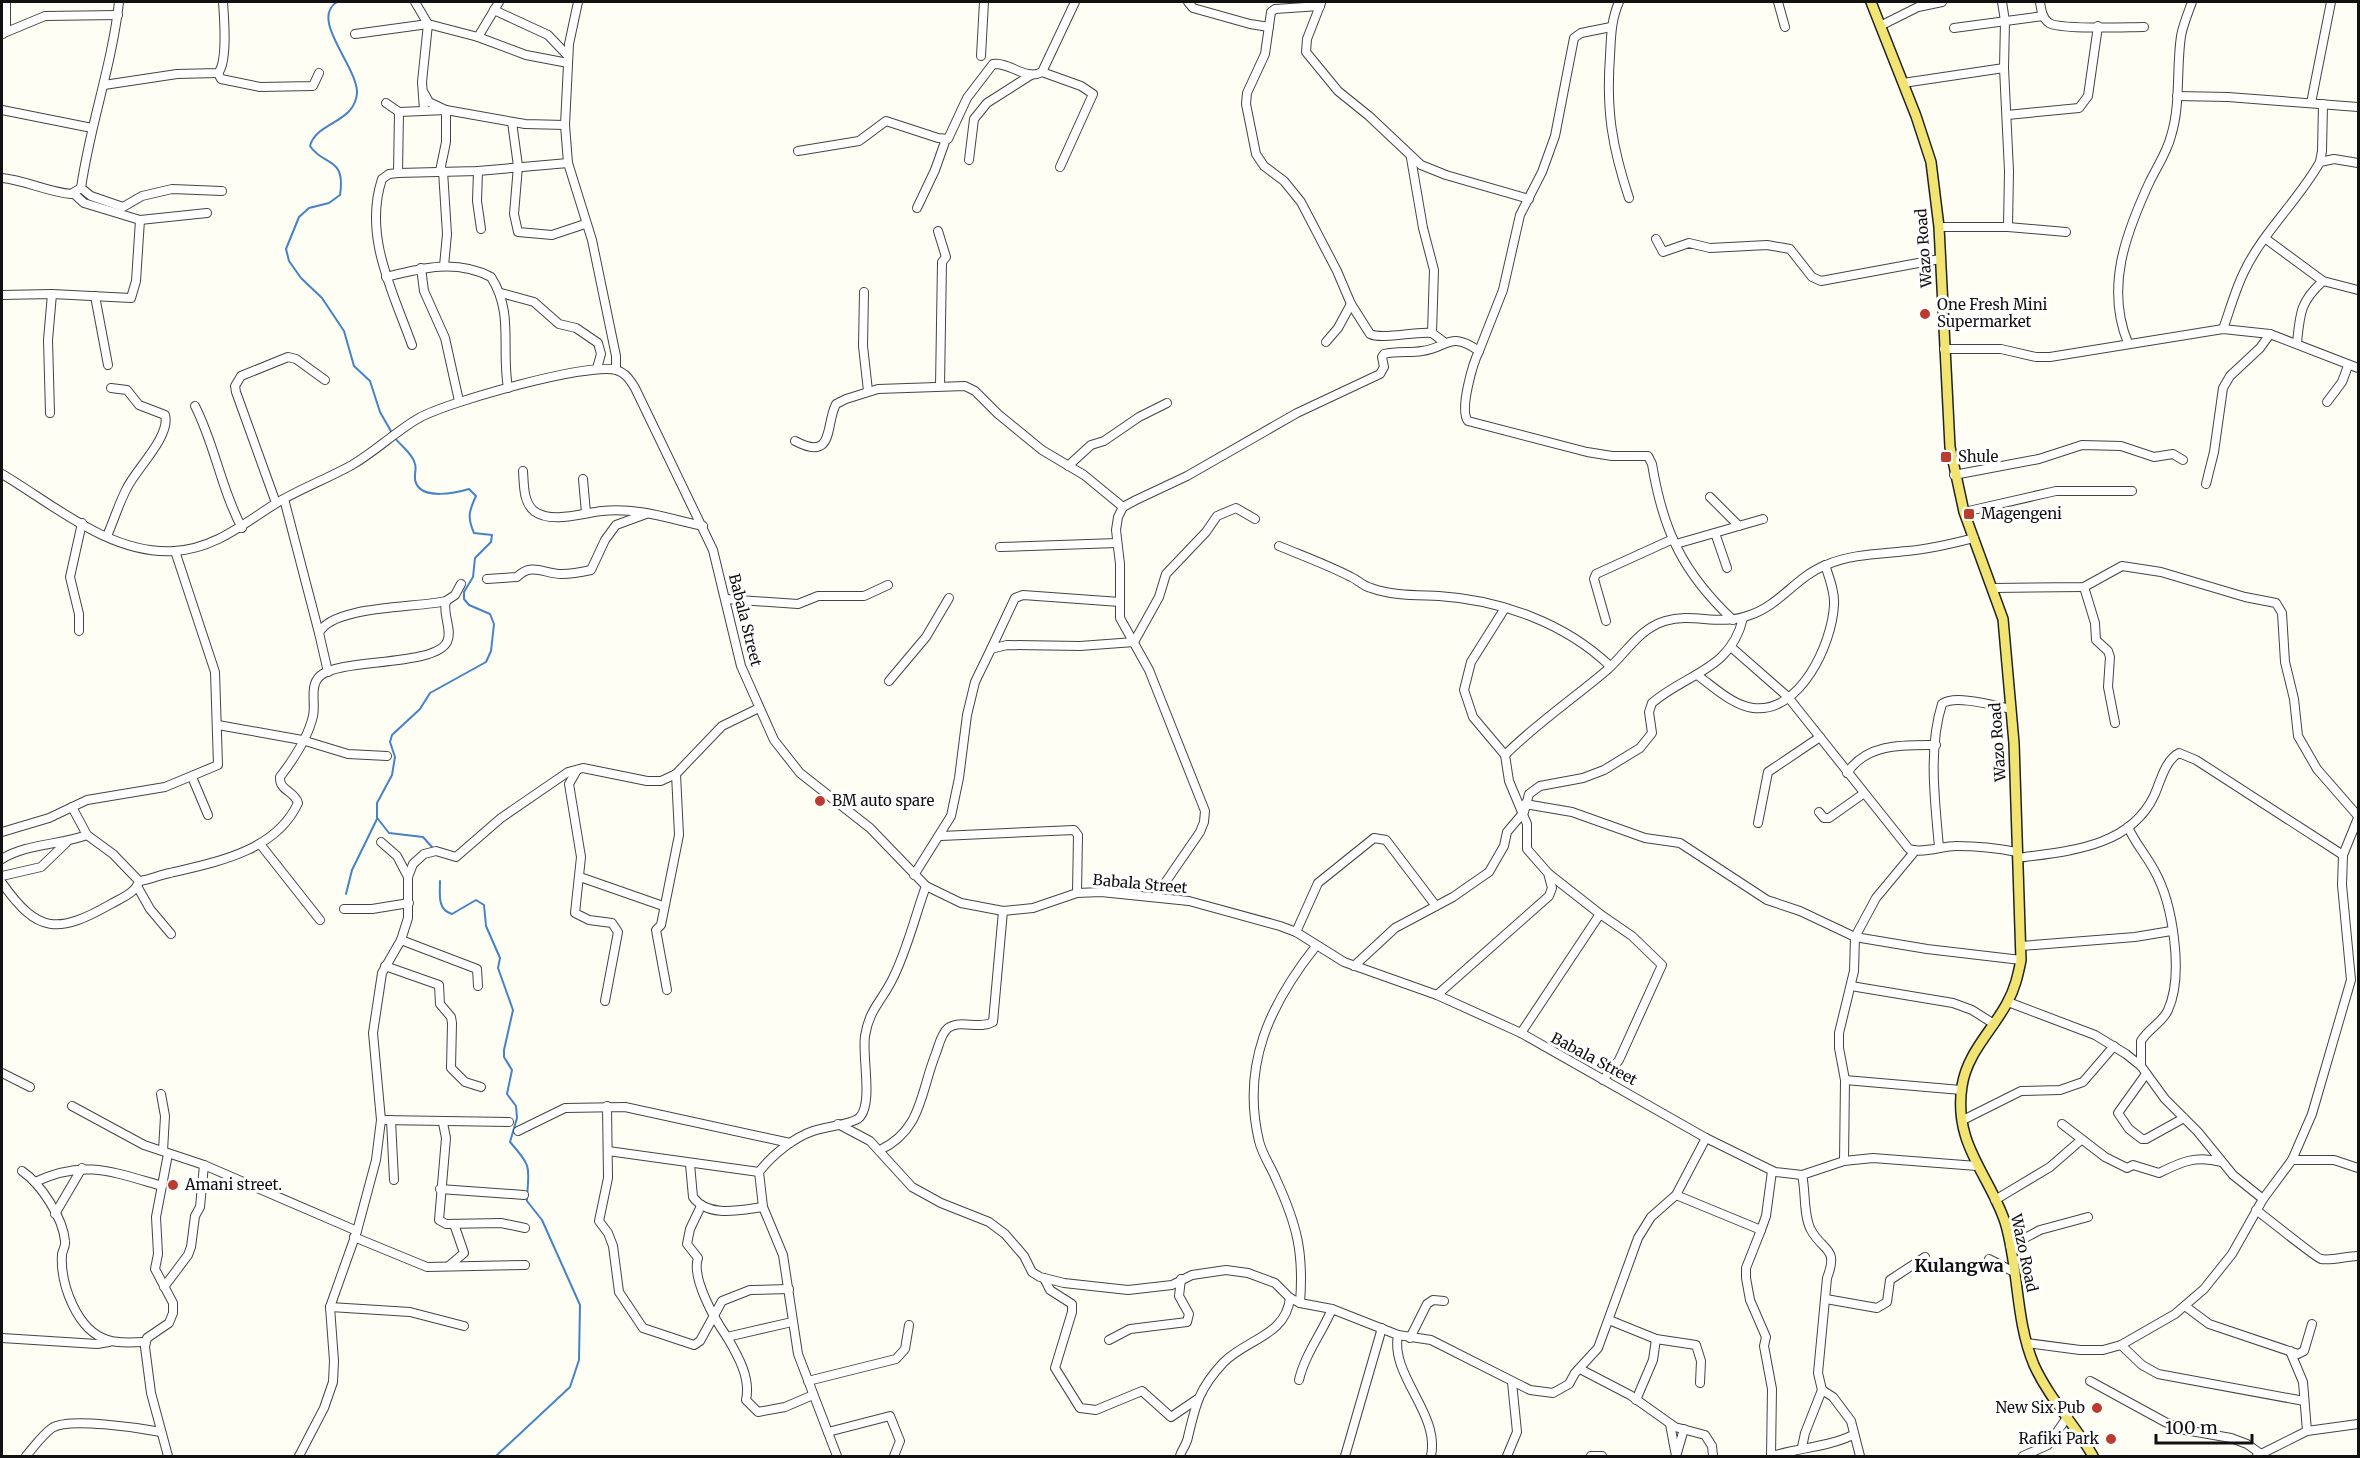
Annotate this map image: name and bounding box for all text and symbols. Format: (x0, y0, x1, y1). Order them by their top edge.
street label: Wazo Road (1911, 208, 1936, 289)
place label: One Fresh Mini Supermarket (1937, 295, 2048, 331)
marker: One Fresh Mini Supermarket (1918, 307, 1932, 321)
place label: Shule (1958, 447, 1998, 466)
marker: Shule (1939, 450, 1953, 464)
place label: Magengeni (1981, 504, 2062, 523)
marker: Magengeni (1962, 507, 1976, 521)
street label: Babala Street (725, 572, 766, 668)
street label: Wazo Road (1985, 702, 2010, 783)
place label: BM auto spare (832, 791, 934, 810)
marker: BM auto spare (813, 794, 827, 808)
street label: Babala Street (1092, 870, 1188, 897)
street label: Babala Street (1548, 1028, 1641, 1089)
place label: Amani street. (184, 1175, 282, 1194)
marker: Amani street. (166, 1178, 180, 1192)
street label: Wazo Road (2007, 1211, 2042, 1294)
district label: Kulangwa (1914, 1254, 2004, 1277)
place label: New Six Pub (1995, 1398, 2085, 1417)
marker: New Six Pub (2090, 1401, 2104, 1415)
scale bar (2156, 1407, 2252, 1445)
text: 100 m (2165, 1416, 2218, 1439)
place label: Rafiki Park (2018, 1429, 2099, 1448)
marker: Rafiki Park (2104, 1432, 2118, 1446)

